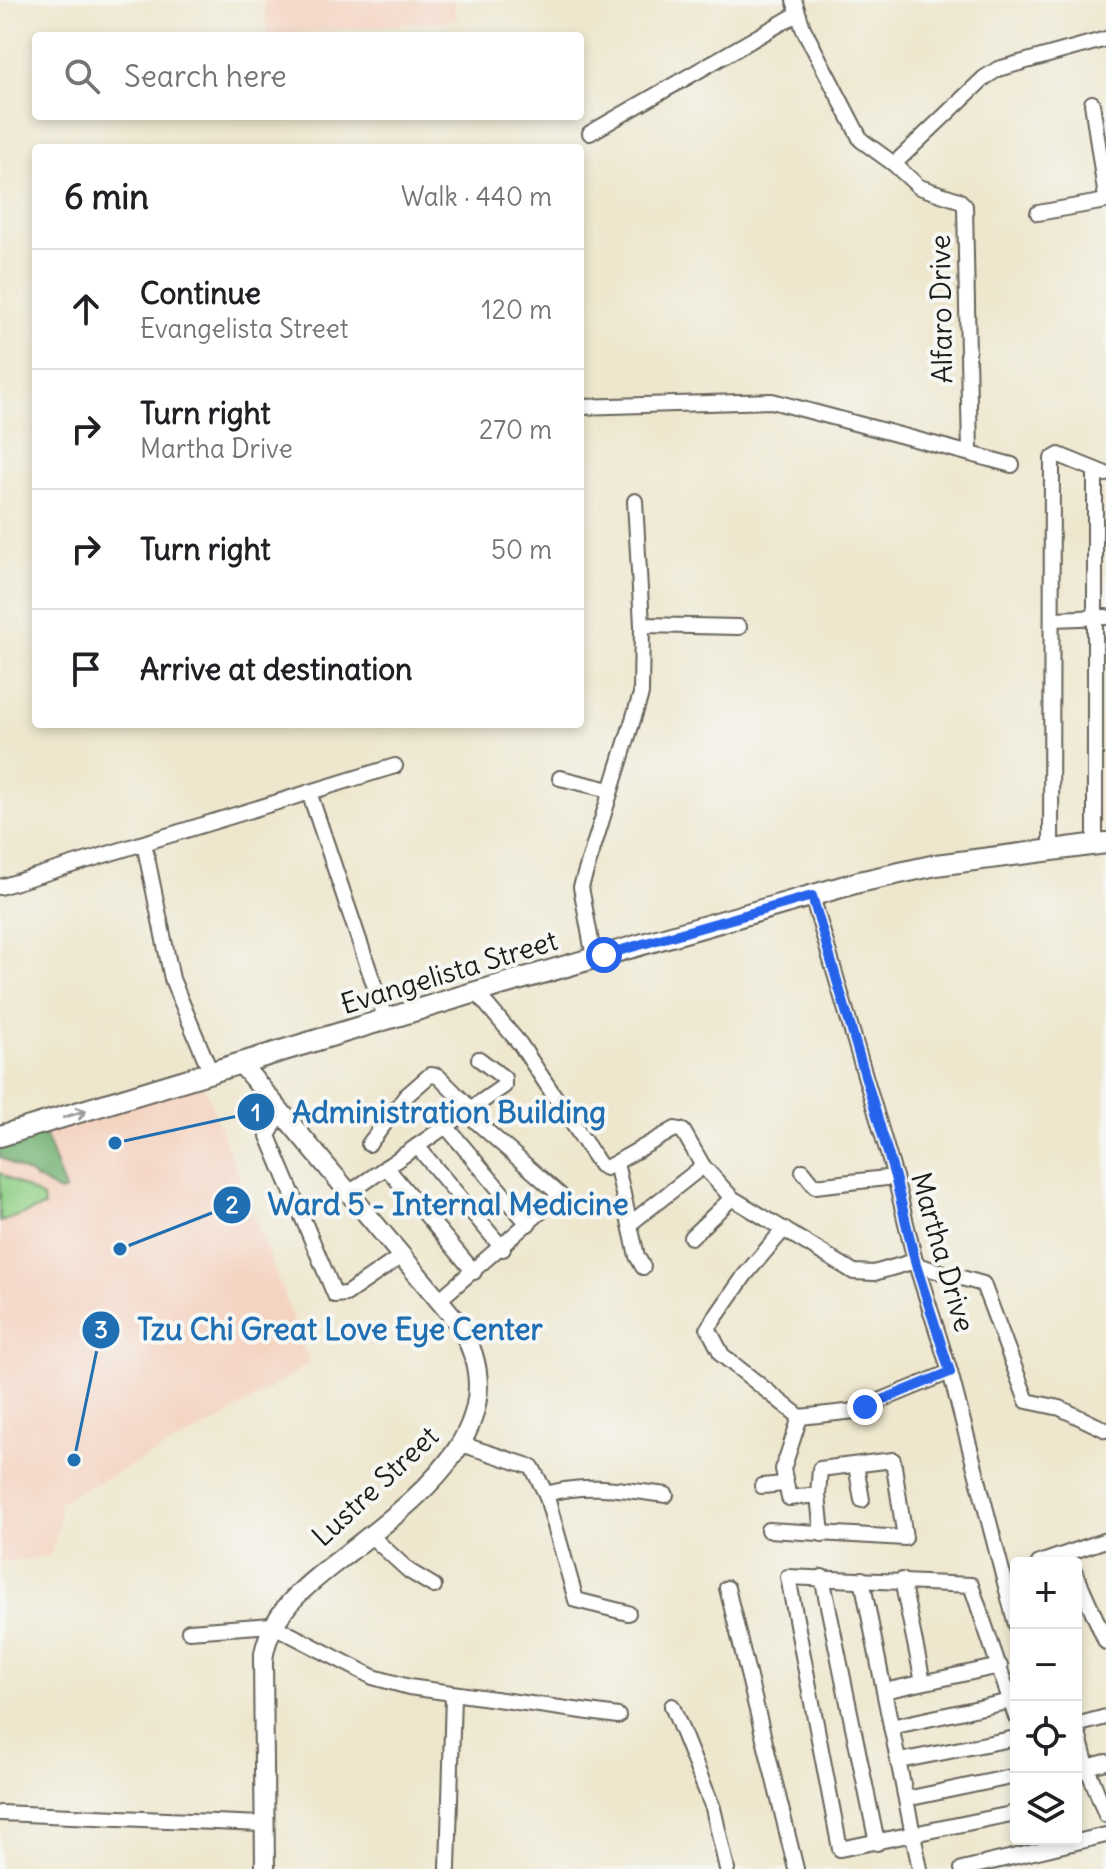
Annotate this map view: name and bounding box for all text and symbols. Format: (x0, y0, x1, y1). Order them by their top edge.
search box (32, 32, 584, 120)
icon: search (60, 54, 104, 98)
text: Search here (124, 57, 287, 95)
text: 6 min (64, 175, 149, 218)
text: Walk · 440 m (401, 180, 552, 213)
street label: Alfaro Drive (922, 234, 960, 384)
text: Continue (140, 274, 261, 312)
icon: ahead (64, 287, 108, 331)
text: 120 m (481, 293, 552, 326)
text: Evangelista Street (140, 312, 349, 345)
text: Turn right (140, 394, 271, 432)
icon: right (64, 407, 108, 451)
text: 270 m (479, 413, 552, 446)
text: Martha Drive (140, 432, 293, 465)
icon: right (64, 527, 108, 571)
text: Turn right (140, 530, 271, 568)
text: 50 m (491, 533, 552, 566)
icon: arrive (64, 647, 108, 691)
text: Arrive at destination (140, 650, 412, 688)
street label: Evangelista Street (336, 922, 562, 1022)
route start (586, 937, 622, 973)
callout: Administration Building (236, 1085, 622, 1139)
text: Administration Building (292, 1093, 606, 1131)
text: 1 (251, 1097, 261, 1127)
one-way arrow (61, 1106, 87, 1121)
street label: Martha Drive (903, 1168, 983, 1336)
callout: Ward 5 - Internal Medicine (212, 1178, 645, 1232)
text: Ward 5 - Internal Medicine (267, 1185, 629, 1223)
text: 2 (225, 1189, 239, 1219)
callout: Tzu Chi Great Love Eye Center (81, 1303, 559, 1357)
text: Tzu Chi Great Love Eye Center (137, 1310, 543, 1348)
text: 3 (94, 1314, 108, 1344)
route end (847, 1389, 883, 1425)
street label: Lustre Street (304, 1418, 446, 1554)
map controls (1010, 1557, 1082, 1845)
button: + (1010, 1557, 1082, 1629)
button: − (1010, 1629, 1082, 1701)
button: locate (1010, 1701, 1082, 1773)
button: layers (1010, 1773, 1082, 1845)

